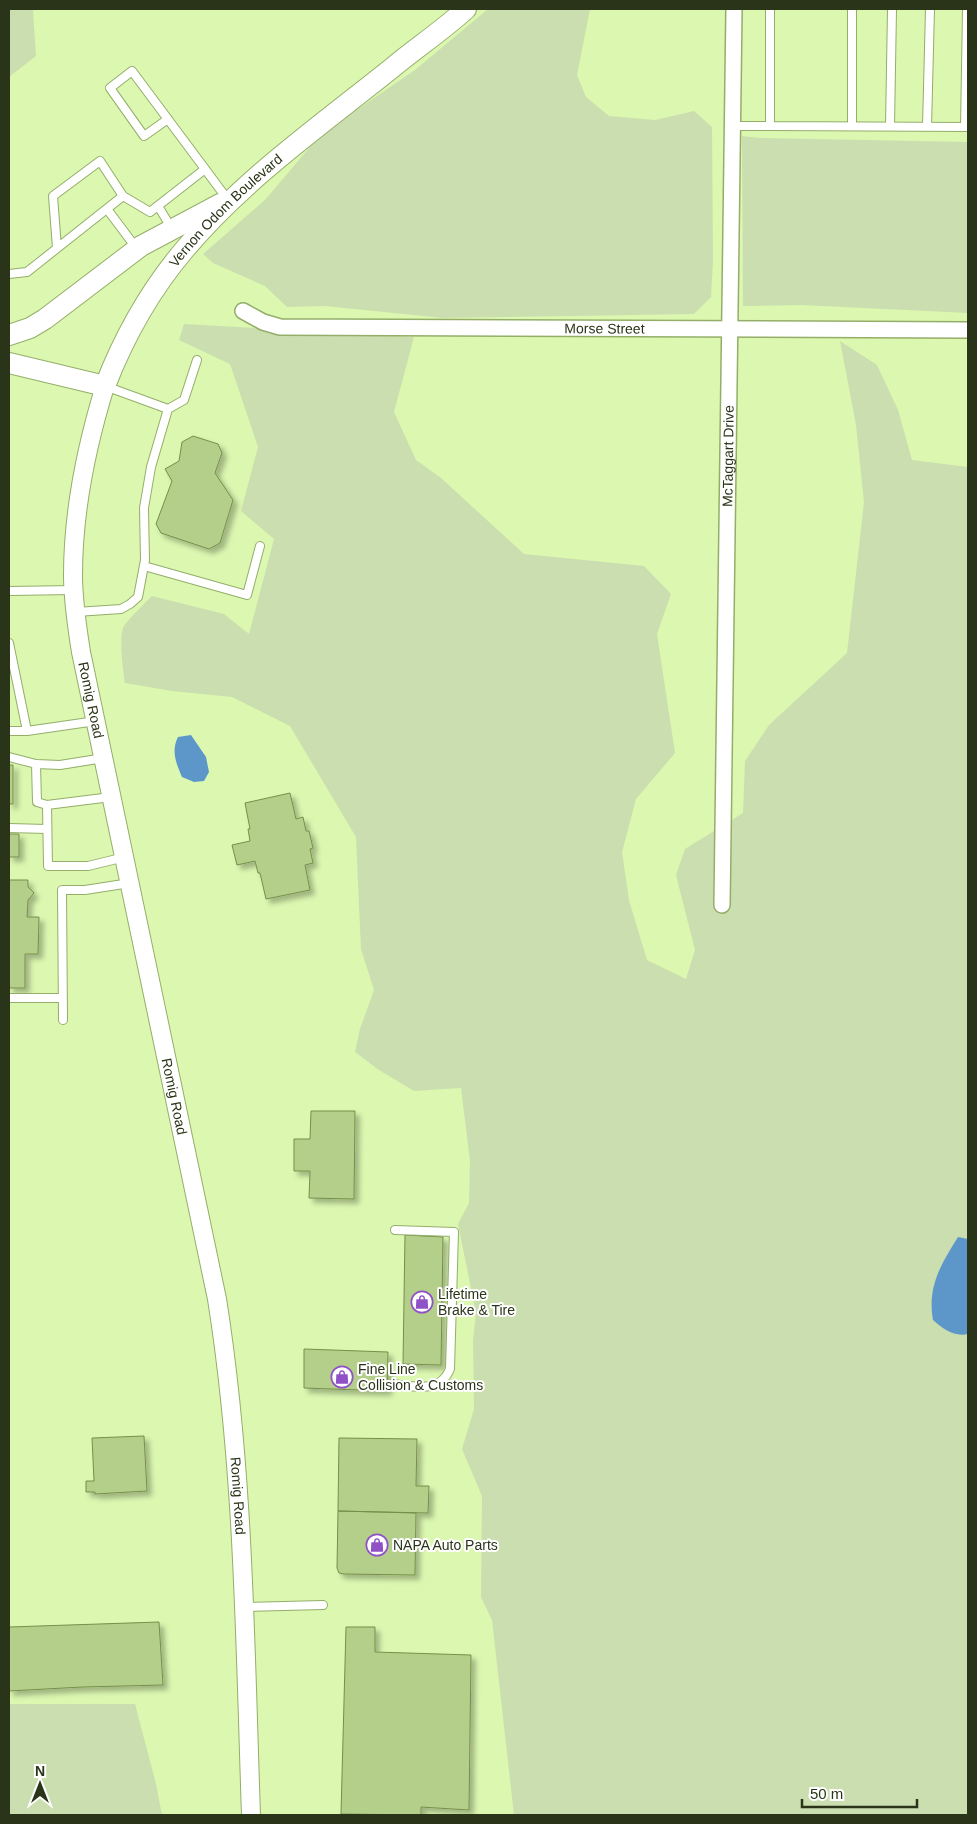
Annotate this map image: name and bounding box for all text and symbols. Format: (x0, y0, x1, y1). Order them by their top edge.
street label: Vernon Odom Boulevard (166, 151, 285, 270)
street label: Morse Street (564, 320, 645, 337)
street label: McTaggart Drive (719, 405, 737, 507)
street label: Romig Road (75, 660, 107, 740)
street label: Romig Road (159, 1057, 190, 1136)
place label: Lifetime Brake & Tire (438, 1286, 515, 1318)
shop icon: Lifetime Brake & Tire (410, 1290, 434, 1314)
place label: Fine Line Collision & Customs (358, 1361, 483, 1393)
shop icon: Fine Line Collision & Customs (330, 1365, 354, 1389)
street label: Romig Road (227, 1456, 249, 1535)
shop icon: NAPA Auto Parts (365, 1533, 389, 1557)
place label: NAPA Auto Parts (393, 1537, 498, 1553)
north arrow (15, 1759, 65, 1809)
text: N (35, 1763, 45, 1779)
scale bar (802, 1776, 917, 1808)
text: 50 m (810, 1785, 843, 1802)

